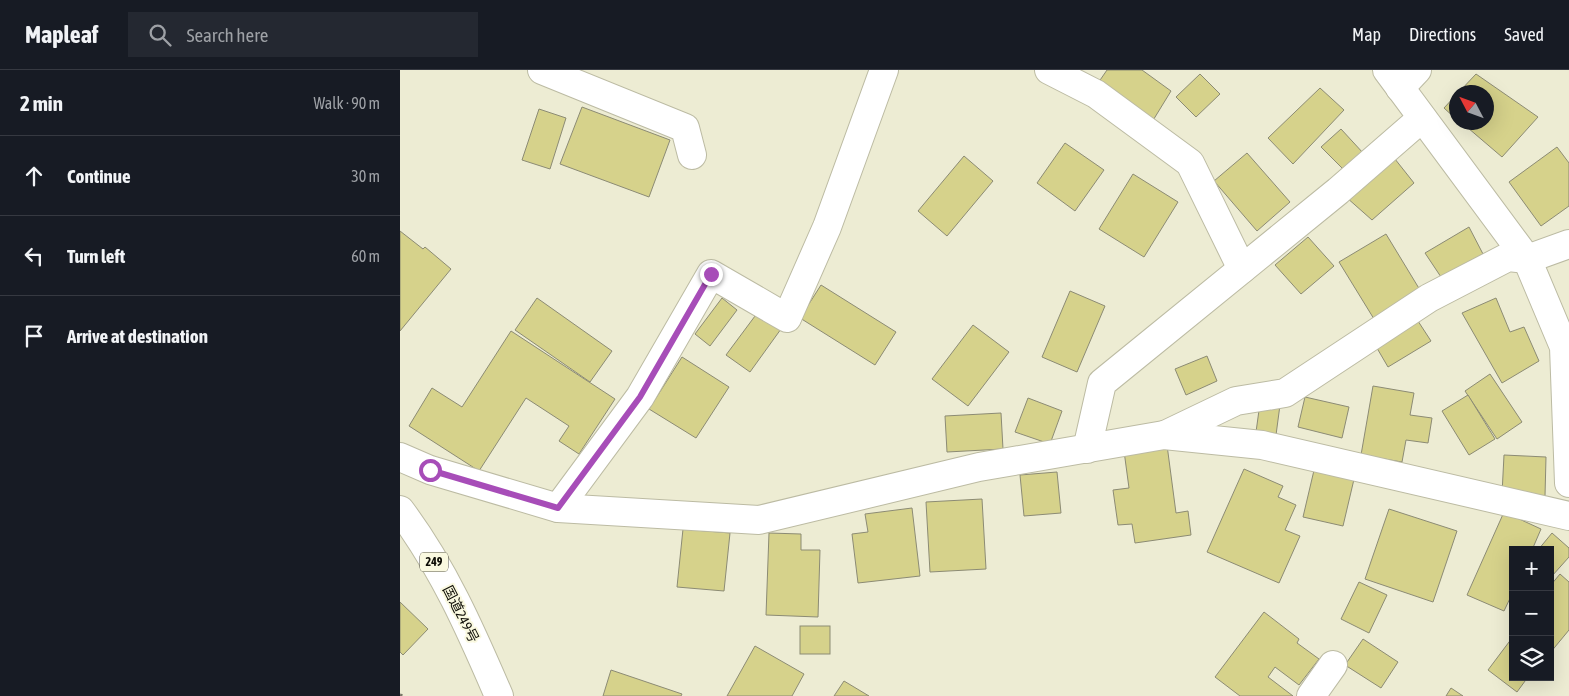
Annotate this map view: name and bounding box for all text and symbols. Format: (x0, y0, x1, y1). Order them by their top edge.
search box (128, 12, 478, 57)
text: Mapleaf (25, 21, 98, 48)
icon: search (146, 21, 174, 49)
text: Search here (186, 24, 268, 46)
text: Map (1352, 24, 1381, 45)
text: Directions (1409, 24, 1476, 45)
text: Saved (1504, 24, 1544, 45)
north arrow (1449, 85, 1494, 130)
text: 2 min (20, 91, 63, 115)
text: Walk · 90 m (314, 94, 380, 112)
icon: ahead (20, 162, 48, 190)
text: Continue (67, 165, 131, 187)
text: 30 m (351, 167, 380, 185)
icon: left (20, 242, 48, 270)
text: Turn left (67, 245, 125, 267)
text: 60 m (351, 247, 380, 265)
route end (700, 263, 723, 286)
icon: arrive (20, 322, 48, 350)
text: Arrive at destination (67, 325, 208, 347)
route start (419, 459, 442, 482)
map controls (1509, 546, 1554, 681)
button: + (1509, 546, 1554, 591)
road number: 249 (420, 552, 448, 572)
street label: 国道249号 (440, 583, 482, 645)
button: − (1509, 591, 1554, 636)
button: layers (1509, 636, 1554, 681)

